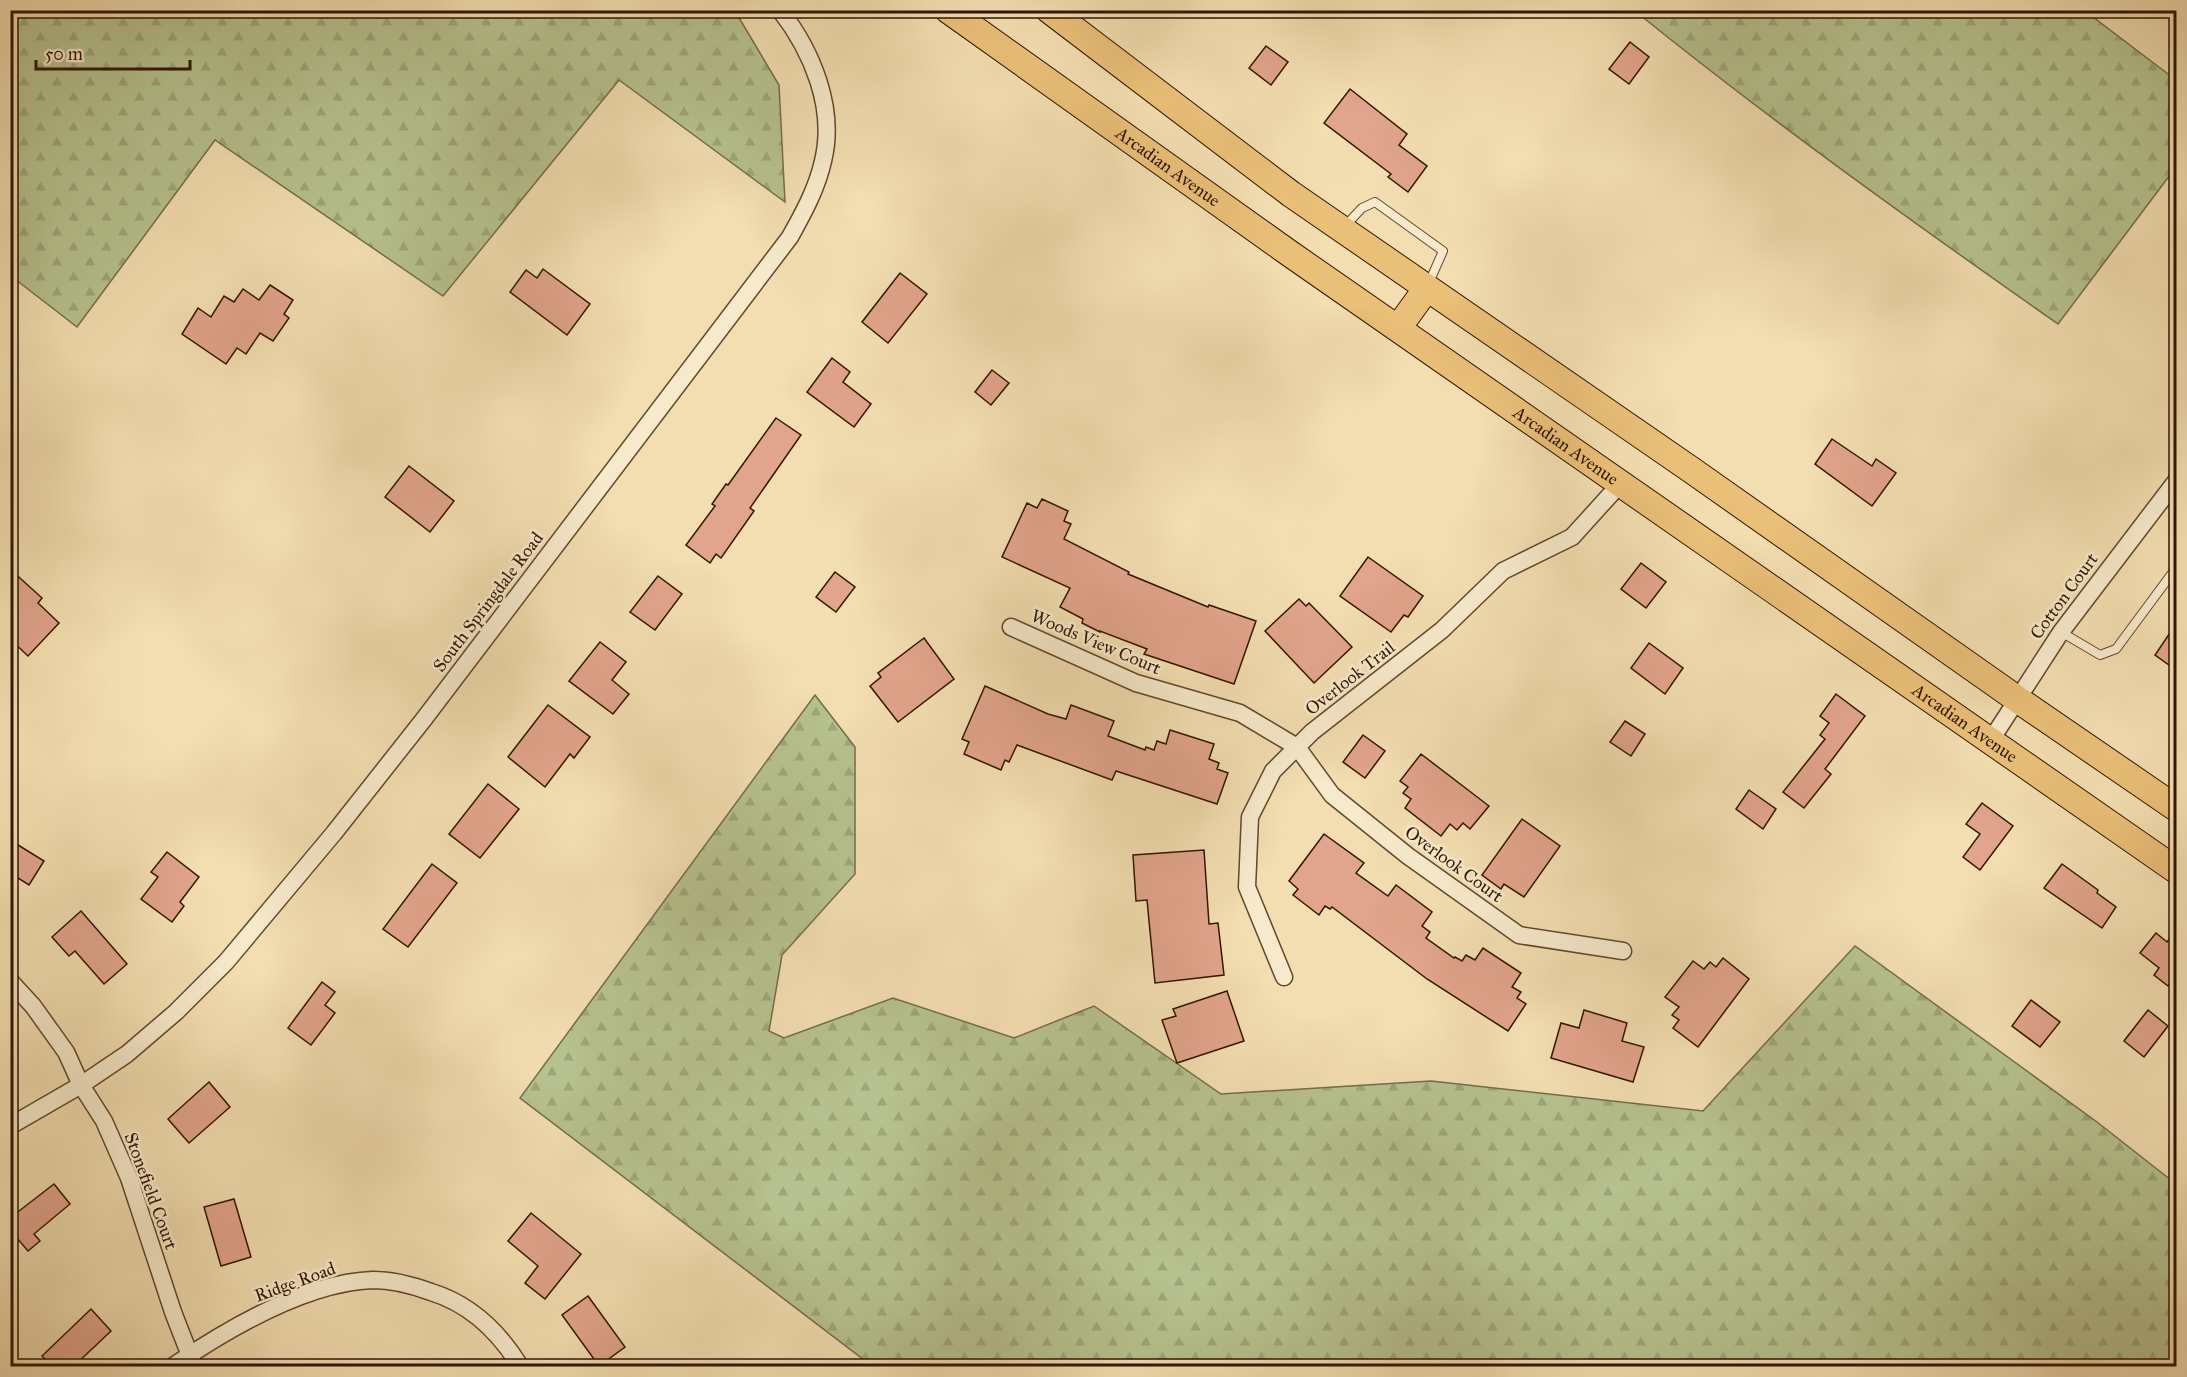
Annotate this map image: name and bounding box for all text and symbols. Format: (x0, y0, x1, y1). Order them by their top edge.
scale bar (36, 33, 190, 71)
text: 50 m (45, 43, 83, 65)
street label: Arcadian Avenue (1110, 121, 1224, 211)
street label: Arcadian Avenue (1508, 401, 1623, 490)
street label: South Springdale Road (428, 528, 549, 677)
street label: Cotton Court (2025, 548, 2103, 643)
street label: Woods View Court (1028, 605, 1165, 680)
street label: Overlook Trail (1301, 636, 1399, 720)
street label: Arcadian Avenue (1907, 678, 2022, 767)
street label: Overlook Court (1401, 821, 1508, 907)
street label: Stonefield Court (120, 1129, 183, 1253)
street label: Ridge Road (251, 1257, 339, 1308)

